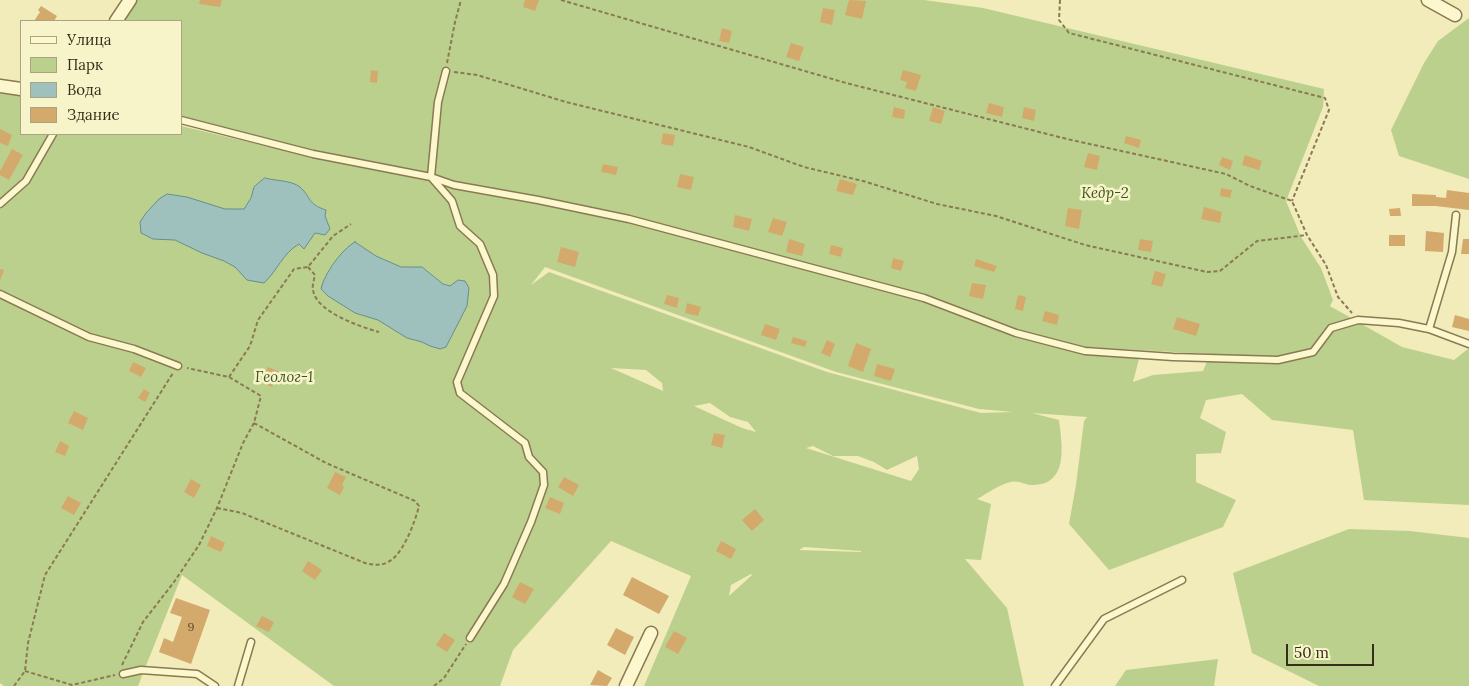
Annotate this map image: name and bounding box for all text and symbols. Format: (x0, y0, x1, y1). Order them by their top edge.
legend (20, 20, 182, 135)
text: Улица (67, 30, 111, 49)
text: Парк (67, 55, 103, 74)
text: Вода (67, 80, 102, 99)
text: Здание (67, 105, 120, 124)
park label: Кедр-2 (1081, 185, 1129, 203)
park label: Геолог-1 (255, 369, 313, 387)
house number: 9 (188, 621, 194, 635)
scale bar (1289, 634, 1376, 666)
text: 50 m (1294, 643, 1329, 662)

